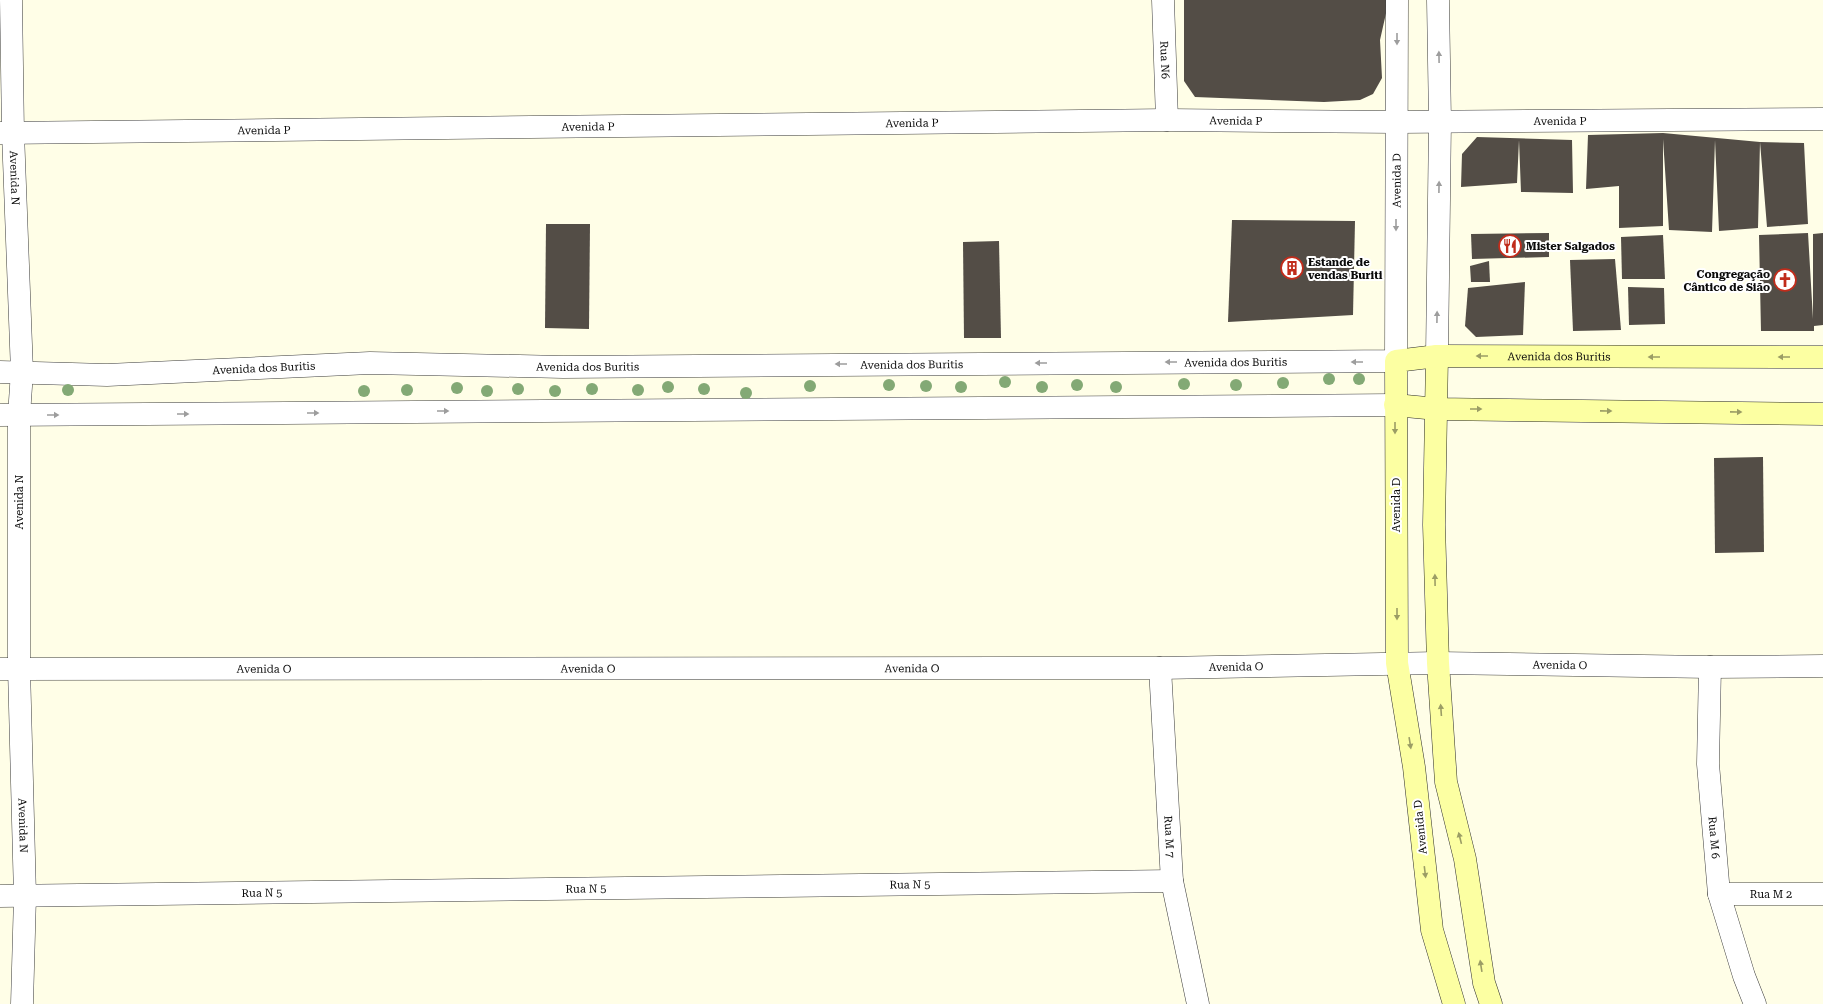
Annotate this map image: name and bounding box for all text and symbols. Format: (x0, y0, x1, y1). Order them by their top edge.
one-way arrow (1394, 33, 1400, 46)
street label: Rua N6 (1157, 41, 1172, 79)
one-way arrow (1436, 50, 1442, 63)
street label: Avenida P (1209, 114, 1263, 128)
street label: Avenida P (1533, 115, 1587, 128)
street label: Avenida P (885, 117, 939, 130)
street label: Avenida P (561, 120, 615, 134)
street label: Avenida P (237, 124, 291, 137)
street label: Avenida N (7, 150, 22, 206)
street label: Avenida D (1390, 153, 1404, 208)
one-way arrow (1436, 180, 1442, 193)
one-way arrow (1393, 219, 1399, 232)
restaurant icon: Mister Salgados (1497, 233, 1523, 259)
place label: Mister Salgados (1526, 240, 1615, 253)
building icon: Estande de vendas Buriti (1279, 255, 1305, 281)
place label: Estande de vendas Buriti (1308, 256, 1383, 282)
church icon: Congregação Cântico de Sião (1772, 267, 1798, 293)
place label: Congregação Cântico de Sião (1683, 268, 1770, 294)
one-way arrow (1434, 310, 1440, 323)
street label: Avenida dos Buritis (1508, 350, 1611, 363)
one-way arrow (1475, 353, 1488, 359)
one-way arrow (1647, 354, 1660, 360)
one-way arrow (1777, 354, 1790, 360)
street label: Avenida dos Buritis (1184, 356, 1287, 370)
street label: Avenida dos Buritis (860, 358, 963, 372)
one-way arrow (1351, 358, 1363, 365)
one-way arrow (1164, 359, 1177, 365)
street label: Avenida dos Buritis (212, 360, 316, 377)
street label: Avenida dos Buritis (536, 360, 639, 374)
one-way arrow (1034, 360, 1047, 366)
one-way arrow (834, 361, 847, 367)
one-way arrow (1470, 406, 1483, 412)
one-way arrow (1600, 407, 1612, 414)
one-way arrow (437, 408, 449, 415)
one-way arrow (1730, 409, 1742, 416)
one-way arrow (307, 410, 320, 416)
one-way arrow (177, 411, 190, 417)
one-way arrow (47, 412, 60, 418)
one-way arrow (1392, 422, 1399, 434)
street label: Avenida N (13, 474, 26, 529)
street label: Avenida D (1390, 478, 1403, 532)
one-way arrow (1432, 573, 1438, 586)
one-way arrow (1394, 608, 1400, 621)
street label: Avenida O (1532, 658, 1588, 672)
street label: Avenida O (1209, 660, 1264, 674)
street label: Avenida O (561, 662, 616, 676)
street label: Avenida O (885, 662, 940, 675)
street label: Avenida O (237, 663, 292, 676)
one-way arrow (1438, 703, 1444, 716)
one-way arrow (1407, 737, 1413, 749)
street label: Avenida N (15, 798, 30, 853)
street label: Avenida D (1411, 799, 1430, 855)
street label: Rua M 7 (1161, 815, 1177, 858)
street label: Rua M 6 (1705, 816, 1722, 859)
one-way arrow (1456, 832, 1462, 844)
one-way arrow (1422, 866, 1429, 879)
street label: Rua N 5 (889, 878, 930, 892)
street label: Rua N 5 (565, 882, 606, 896)
street label: Rua N 5 (241, 886, 282, 900)
street label: Rua M 2 (1750, 888, 1792, 901)
one-way arrow (1478, 960, 1484, 972)

